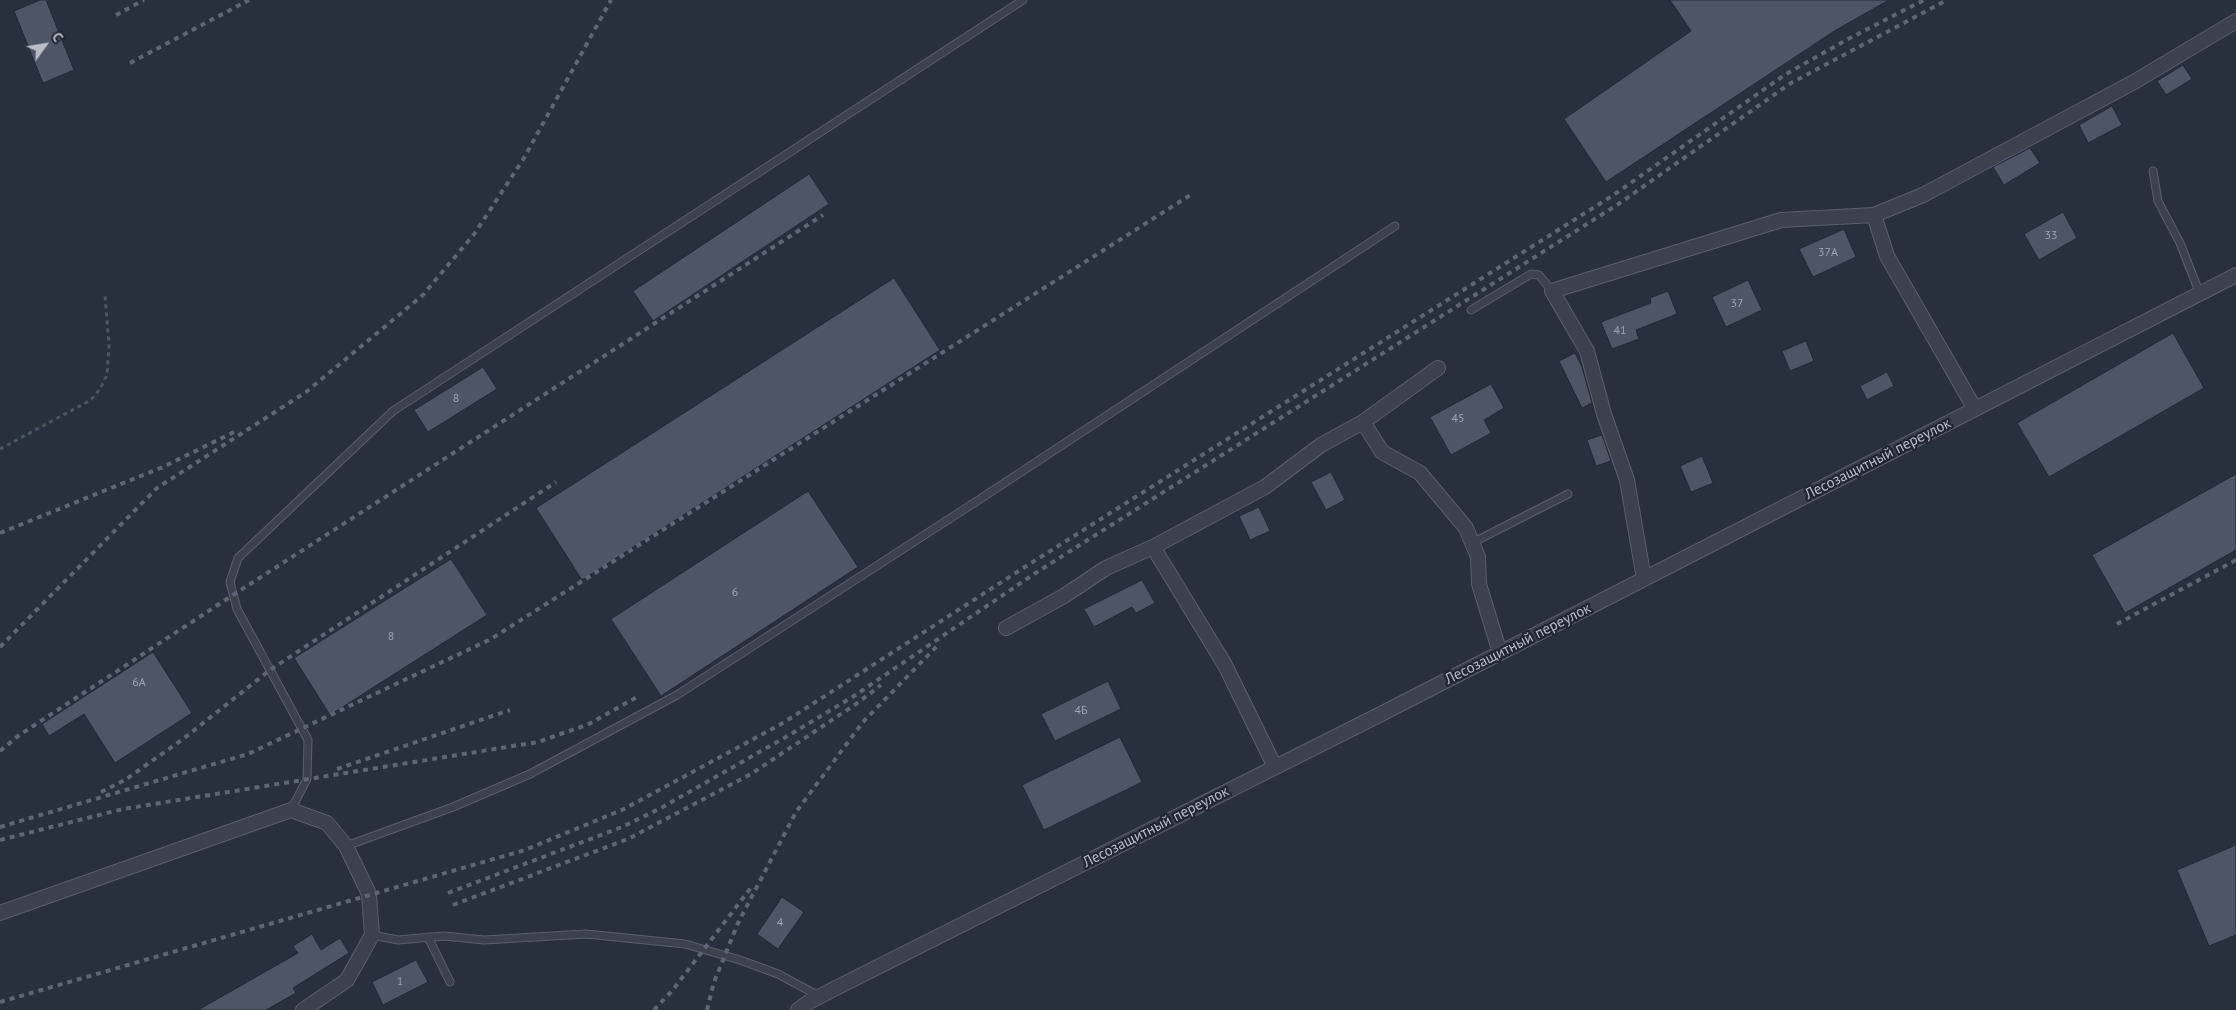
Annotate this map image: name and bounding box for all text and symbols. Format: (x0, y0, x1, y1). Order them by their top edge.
north arrow (20, 20, 70, 70)
text: С (48, 29, 67, 45)
house number: 33 (2044, 229, 2058, 243)
house number: 37А (1818, 246, 1838, 260)
house number: 37 (1730, 297, 1744, 311)
house number: 41 (1613, 324, 1627, 338)
house number: 8 (453, 392, 459, 406)
house number: 45 (1451, 412, 1465, 426)
street label: Лесозащитный переулок (1802, 414, 1954, 504)
house number: 6 (732, 586, 738, 600)
street label: Лесозащитный переулок (1442, 599, 1594, 689)
house number: 8 (388, 630, 394, 644)
house number: 6А (132, 676, 146, 690)
house number: 4Б (1074, 704, 1088, 718)
street label: Лесозащитный переулок (1080, 782, 1232, 872)
house number: 4 (777, 916, 783, 930)
house number: 1 (397, 975, 403, 989)

